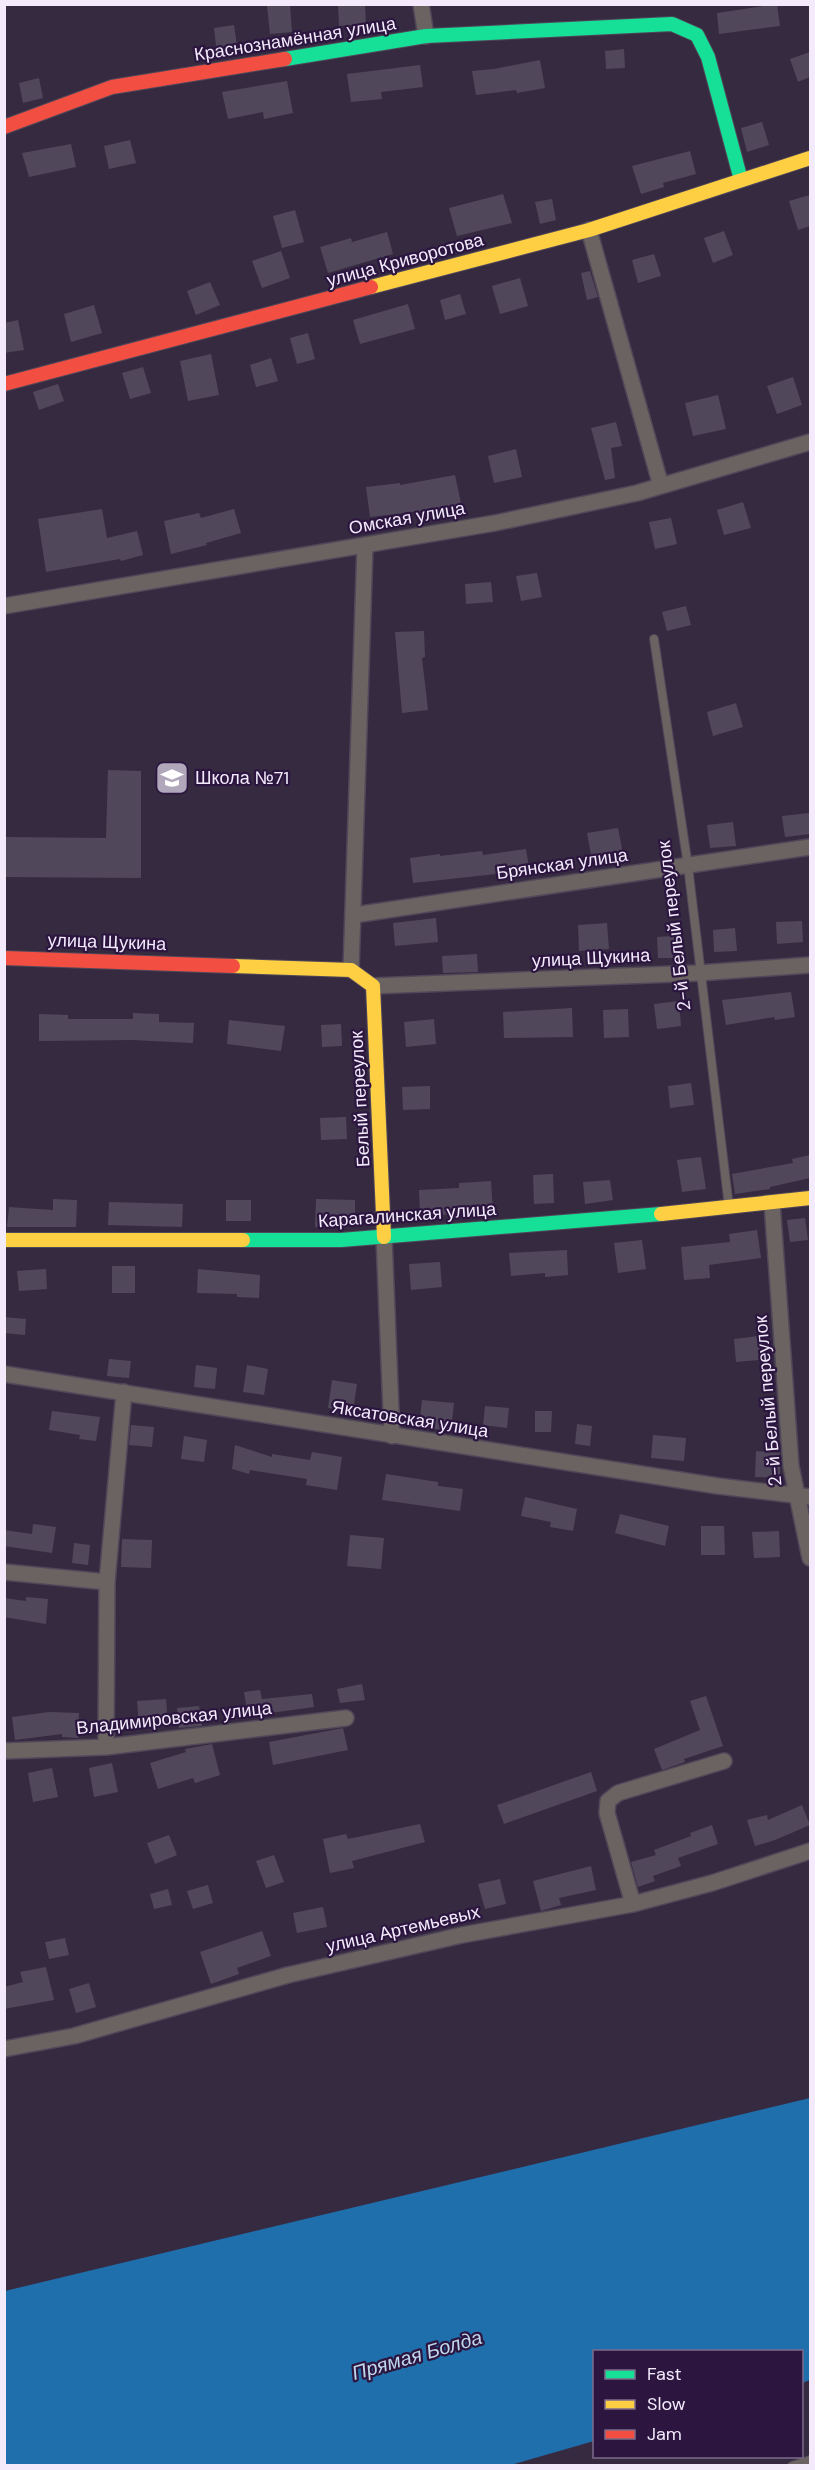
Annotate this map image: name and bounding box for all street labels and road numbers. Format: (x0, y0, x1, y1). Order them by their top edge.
street label: Краснознамённая улица (192, 11, 398, 67)
street label: улица Криворотова (324, 227, 487, 292)
street label: Омская улица (347, 496, 468, 540)
street label: 2-й Белый переулок (652, 839, 696, 1012)
street label: Брянская улица (495, 843, 630, 885)
street label: улица Щукина (47, 928, 168, 956)
street label: улица Щукина (531, 943, 652, 973)
street label: Белый переулок (344, 1030, 376, 1168)
street label: Карагалинская улица (317, 1197, 498, 1233)
street label: 2-й Белый переулок (749, 1315, 787, 1487)
street label: Яксатовская улица (330, 1395, 491, 1443)
street label: Владимировская улица (75, 1696, 274, 1740)
street label: улица Артемьевых (324, 1900, 482, 1958)

